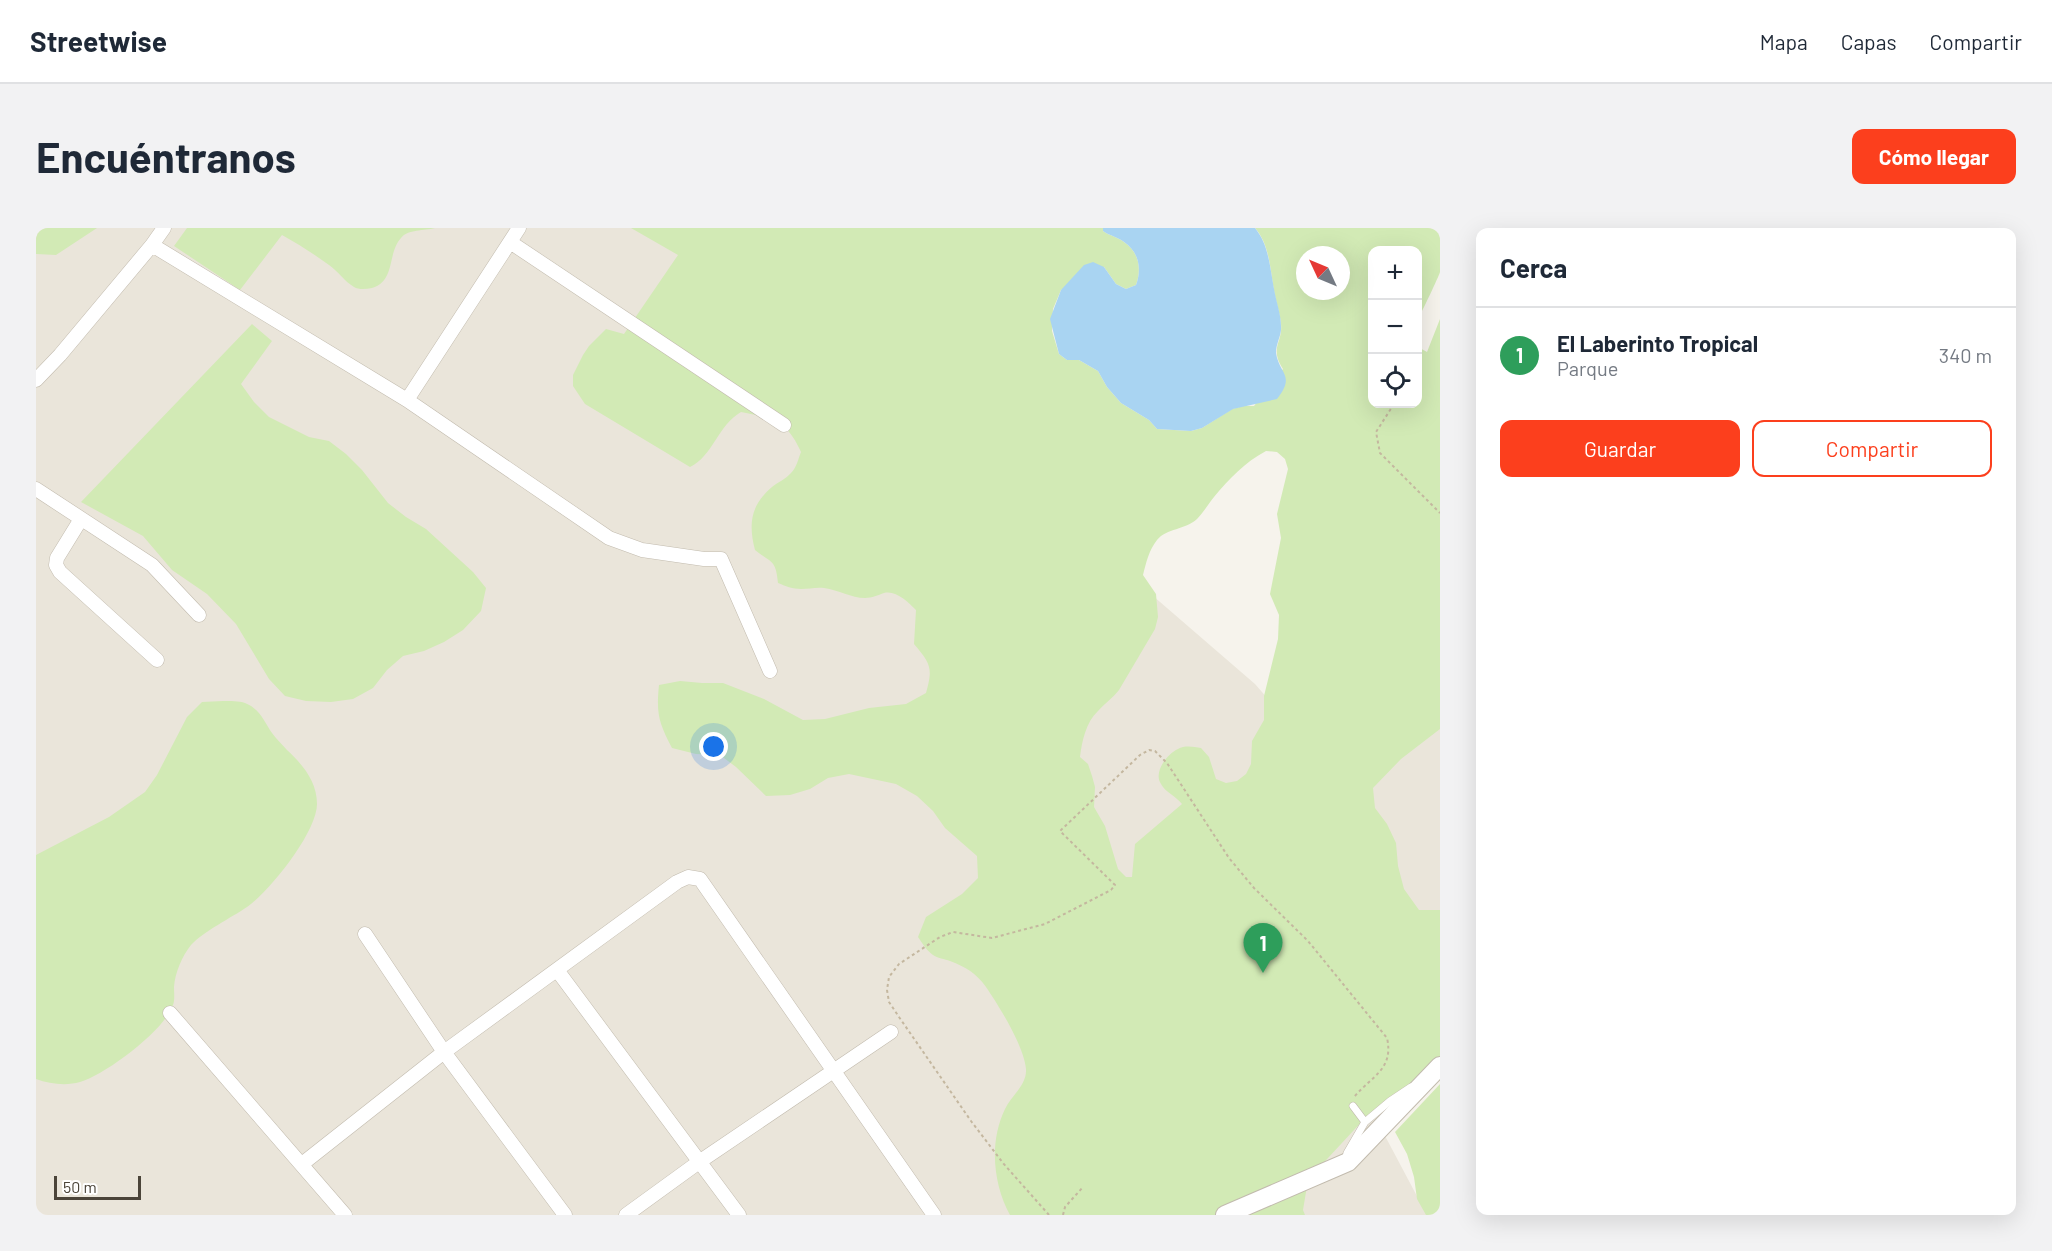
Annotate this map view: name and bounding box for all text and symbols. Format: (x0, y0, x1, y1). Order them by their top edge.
text: Streetwise (30, 24, 167, 58)
text: Mapa (1760, 29, 1808, 54)
text: Capas (1841, 29, 1897, 54)
text: Compartir (1930, 29, 2022, 54)
button: Cómo llegar (1852, 129, 2016, 184)
text: Encuéntranos (36, 131, 296, 181)
north arrow (1296, 246, 1350, 300)
map controls (1368, 246, 1422, 408)
button: + (1368, 246, 1422, 300)
text: Cerca (1500, 252, 1567, 283)
button: − (1368, 300, 1422, 354)
text: El Laberinto Tropical (1557, 330, 1758, 356)
text: 1 (1516, 343, 1523, 367)
text: 340 m (1939, 343, 1992, 367)
button: locate (1368, 354, 1422, 408)
text: Parque (1557, 356, 1618, 380)
button: Guardar (1500, 420, 1740, 477)
button: Compartir (1752, 420, 1992, 477)
your location (699, 732, 728, 761)
pin: 1 (1244, 924, 1282, 973)
scale bar (54, 1173, 141, 1200)
text: 50 m (63, 1177, 97, 1196)

